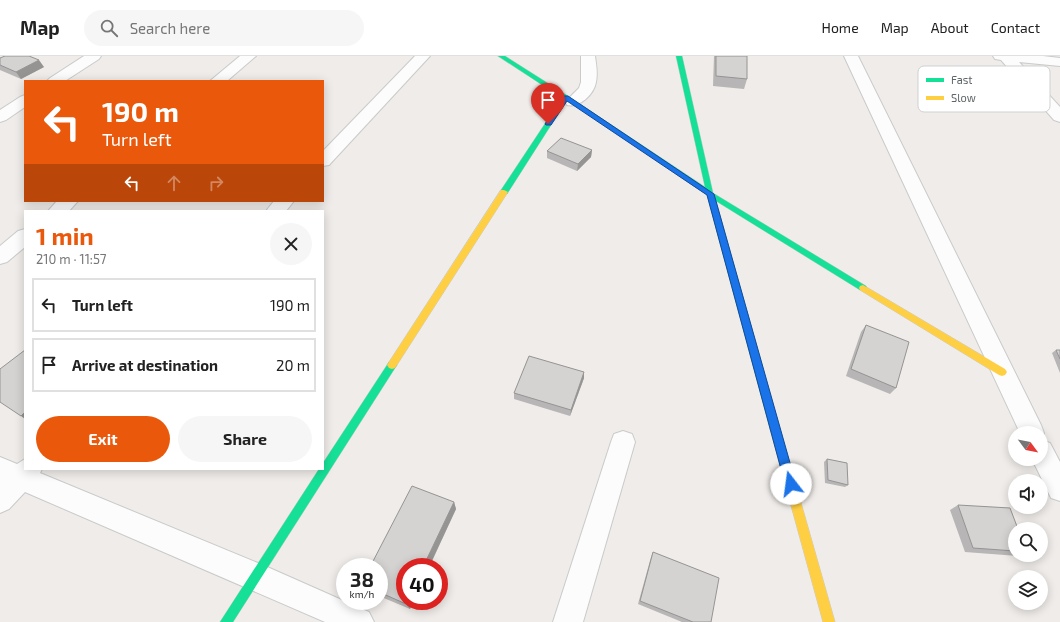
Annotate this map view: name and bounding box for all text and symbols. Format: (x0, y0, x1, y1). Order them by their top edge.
search box (84, 10, 364, 46)
text: Map (20, 16, 60, 39)
icon: search (98, 17, 120, 39)
text: Search here (130, 19, 210, 37)
text: Home (822, 19, 859, 36)
text: Map (881, 19, 909, 36)
text: About (931, 19, 969, 36)
text: Contact (991, 19, 1040, 36)
legend (918, 66, 1050, 112)
text: Fast (951, 73, 973, 86)
pin (531, 83, 565, 124)
icon: arrive (537, 89, 559, 111)
text: Slow (951, 91, 976, 104)
text: 190 m (102, 94, 179, 128)
icon: left (36, 96, 88, 148)
text: Turn left (102, 128, 172, 150)
icon: left (121, 172, 143, 194)
icon: ahead (163, 172, 185, 194)
icon: right (205, 172, 227, 194)
text: 1 min (36, 221, 94, 250)
button: close (270, 223, 312, 265)
text: 210 m · 11:57 (36, 251, 107, 267)
icon: left (38, 294, 60, 316)
text: Turn left (72, 296, 133, 314)
text: 190 m (270, 296, 310, 314)
icon: arrive (38, 354, 60, 376)
text: Arrive at destination (72, 356, 218, 374)
text: 20 m (276, 356, 310, 374)
button: Exit (36, 416, 170, 462)
button: Share (178, 416, 312, 462)
north arrow (1008, 426, 1048, 466)
map controls (1008, 426, 1048, 610)
position arrow (770, 463, 812, 505)
button: sound (1008, 474, 1048, 514)
button: search (1008, 522, 1048, 562)
speed limit sign: 40 (396, 558, 448, 610)
text: 38 (350, 567, 374, 591)
button: layers (1008, 570, 1048, 610)
text: km/h (350, 588, 374, 600)

